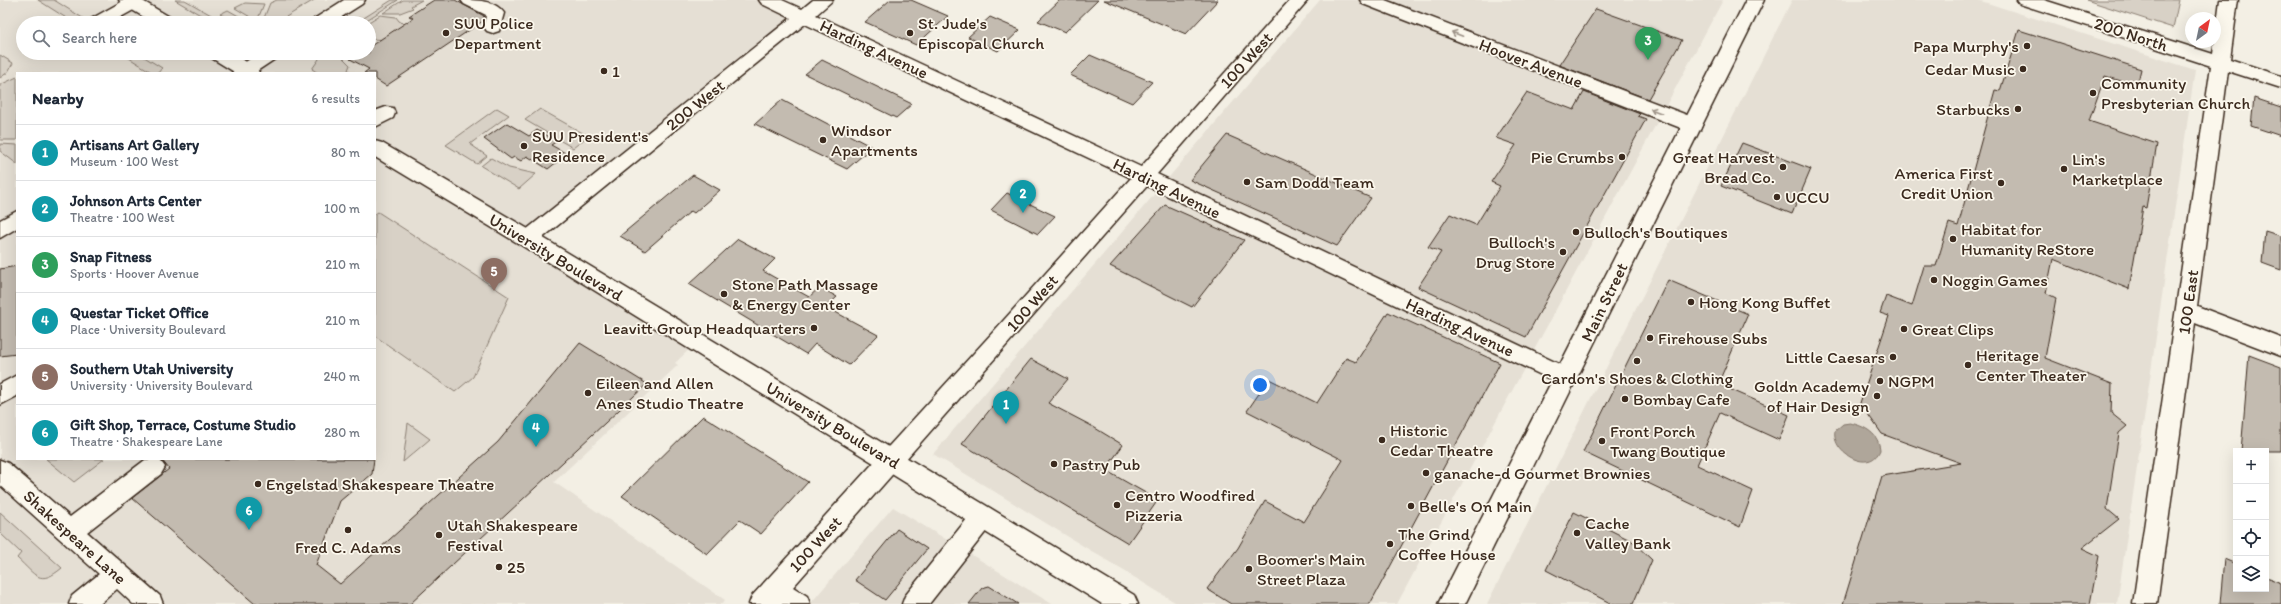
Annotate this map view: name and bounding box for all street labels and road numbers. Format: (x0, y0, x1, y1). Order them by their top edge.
street label: 200 North (2092, 13, 2170, 55)
street label: Harding Avenue (817, 15, 931, 83)
street label: 100 West (1216, 27, 1277, 92)
street label: Hoover Avenue (1476, 34, 1586, 92)
street label: 200 West (662, 75, 729, 135)
street label: Harding Avenue (1110, 153, 1224, 223)
street label: University Boulevard (485, 209, 627, 305)
street label: Main Street (1576, 259, 1632, 345)
street label: 100 East (2174, 268, 2203, 335)
street label: 100 West (1002, 270, 1062, 335)
street label: Harding Avenue (1403, 293, 1517, 361)
street label: University Boulevard (762, 377, 904, 473)
street label: Shakespeare Lane (19, 486, 131, 588)
street label: 100 West (785, 511, 846, 576)

